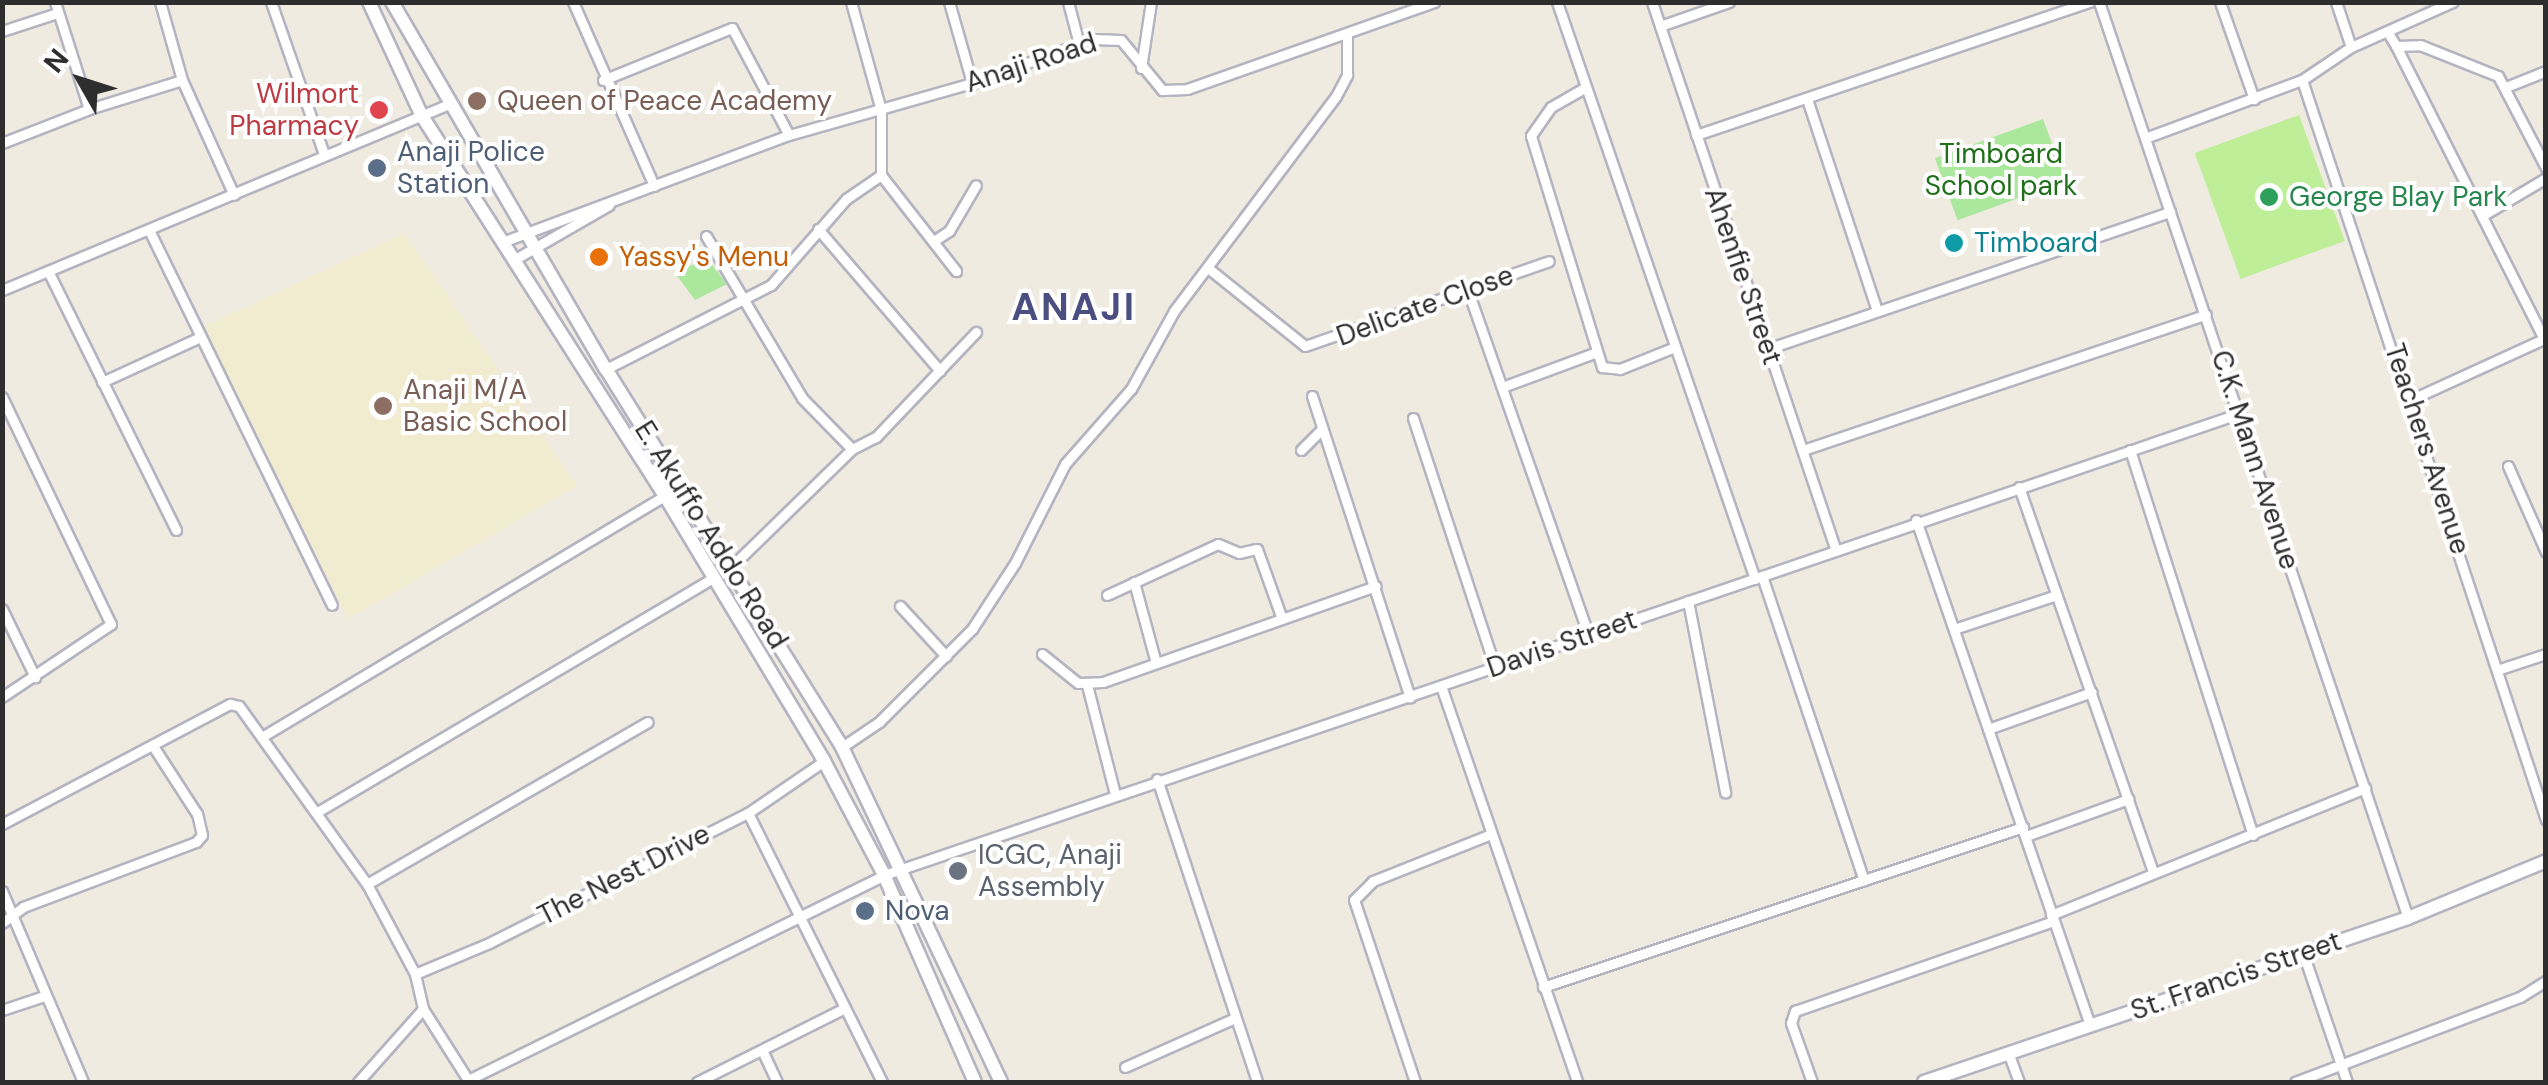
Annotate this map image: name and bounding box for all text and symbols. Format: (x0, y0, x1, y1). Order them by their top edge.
street label: Anaji Road (961, 26, 1101, 100)
north arrow (30, 30, 130, 130)
text: N (35, 41, 77, 80)
place label: Wilmort Pharmacy (229, 77, 359, 143)
place label: Queen of Peace Academy (497, 84, 832, 118)
marker: Queen of Peace Academy (466, 90, 488, 112)
marker: Wilmort Pharmacy (368, 99, 390, 121)
place label: Anaji Police Station (397, 135, 545, 201)
park label: Timboard School park (1925, 137, 2077, 203)
marker: Anaji Police Station (366, 157, 388, 179)
place label: George Blay Park (2289, 180, 2507, 214)
street label: Ahenfie Street (1697, 183, 1789, 369)
marker: George Blay Park (2258, 186, 2280, 208)
place label: Timboard (1974, 226, 2098, 260)
marker: Timboard (1943, 232, 1965, 254)
place label: Yassy's Menu (619, 240, 789, 274)
marker: Yassy's Menu (588, 246, 610, 268)
street label: Delicate Close (1332, 258, 1518, 354)
district label: ANAJI (1012, 285, 1136, 331)
street label: Teachers Avenue (2377, 340, 2477, 558)
street label: C.K. Mann Avenue (2204, 346, 2306, 574)
place label: Anaji M/A Basic School (403, 373, 567, 439)
marker: Anaji M/A Basic School (372, 395, 394, 417)
street label: E. Akuffo Addo Road (627, 415, 795, 655)
street label: Davis Street (1483, 603, 1641, 685)
street label: The Nest Drive (532, 817, 716, 933)
place label: ICGC, Anaji Assembly (978, 838, 1122, 904)
marker: ICGC, Anaji Assembly (947, 860, 969, 882)
place label: Nova (885, 894, 950, 928)
marker: Nova (854, 900, 876, 922)
street label: St. Francis Street (2126, 924, 2346, 1028)

